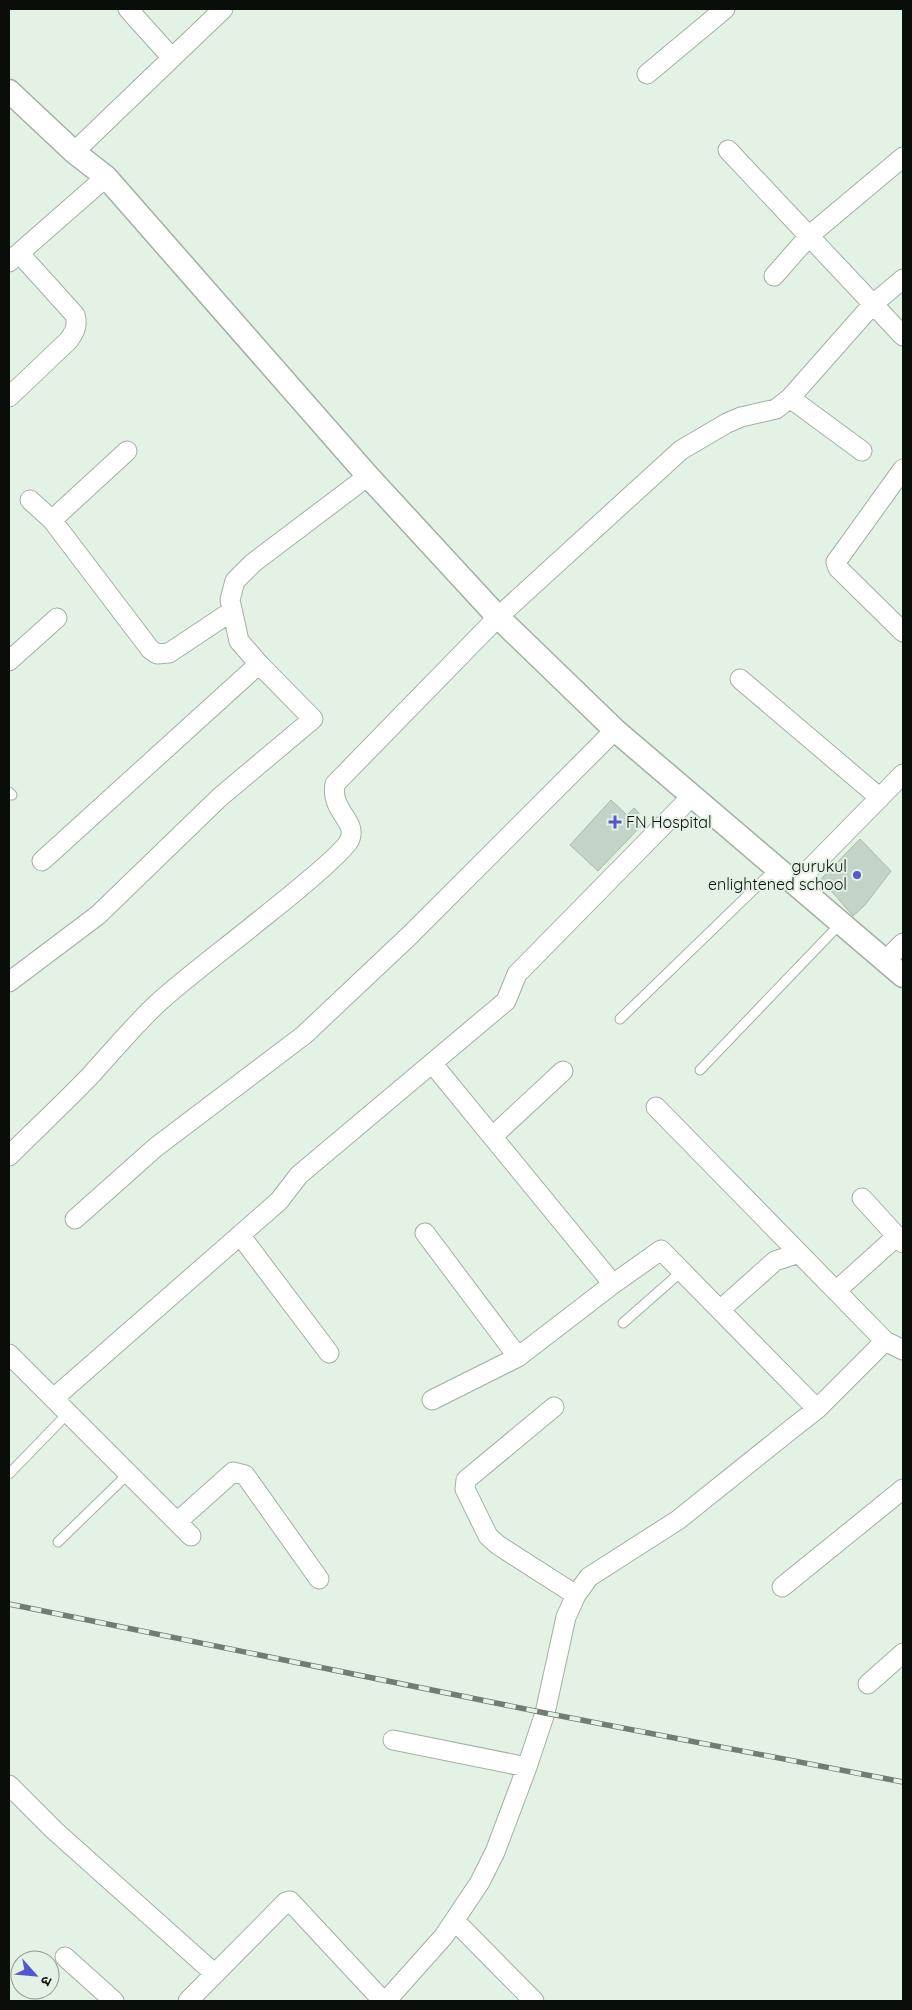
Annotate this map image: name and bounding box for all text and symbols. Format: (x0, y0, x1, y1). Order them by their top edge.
place label: FN Hospital (626, 812, 712, 832)
marker: FN Hospital (608, 815, 622, 829)
place label: gurukul enlightened school (708, 856, 847, 894)
marker: gurukul enlightened school (851, 869, 863, 881)
north arrow (10, 1950, 60, 2000)
text: उ (36, 1973, 56, 1989)

